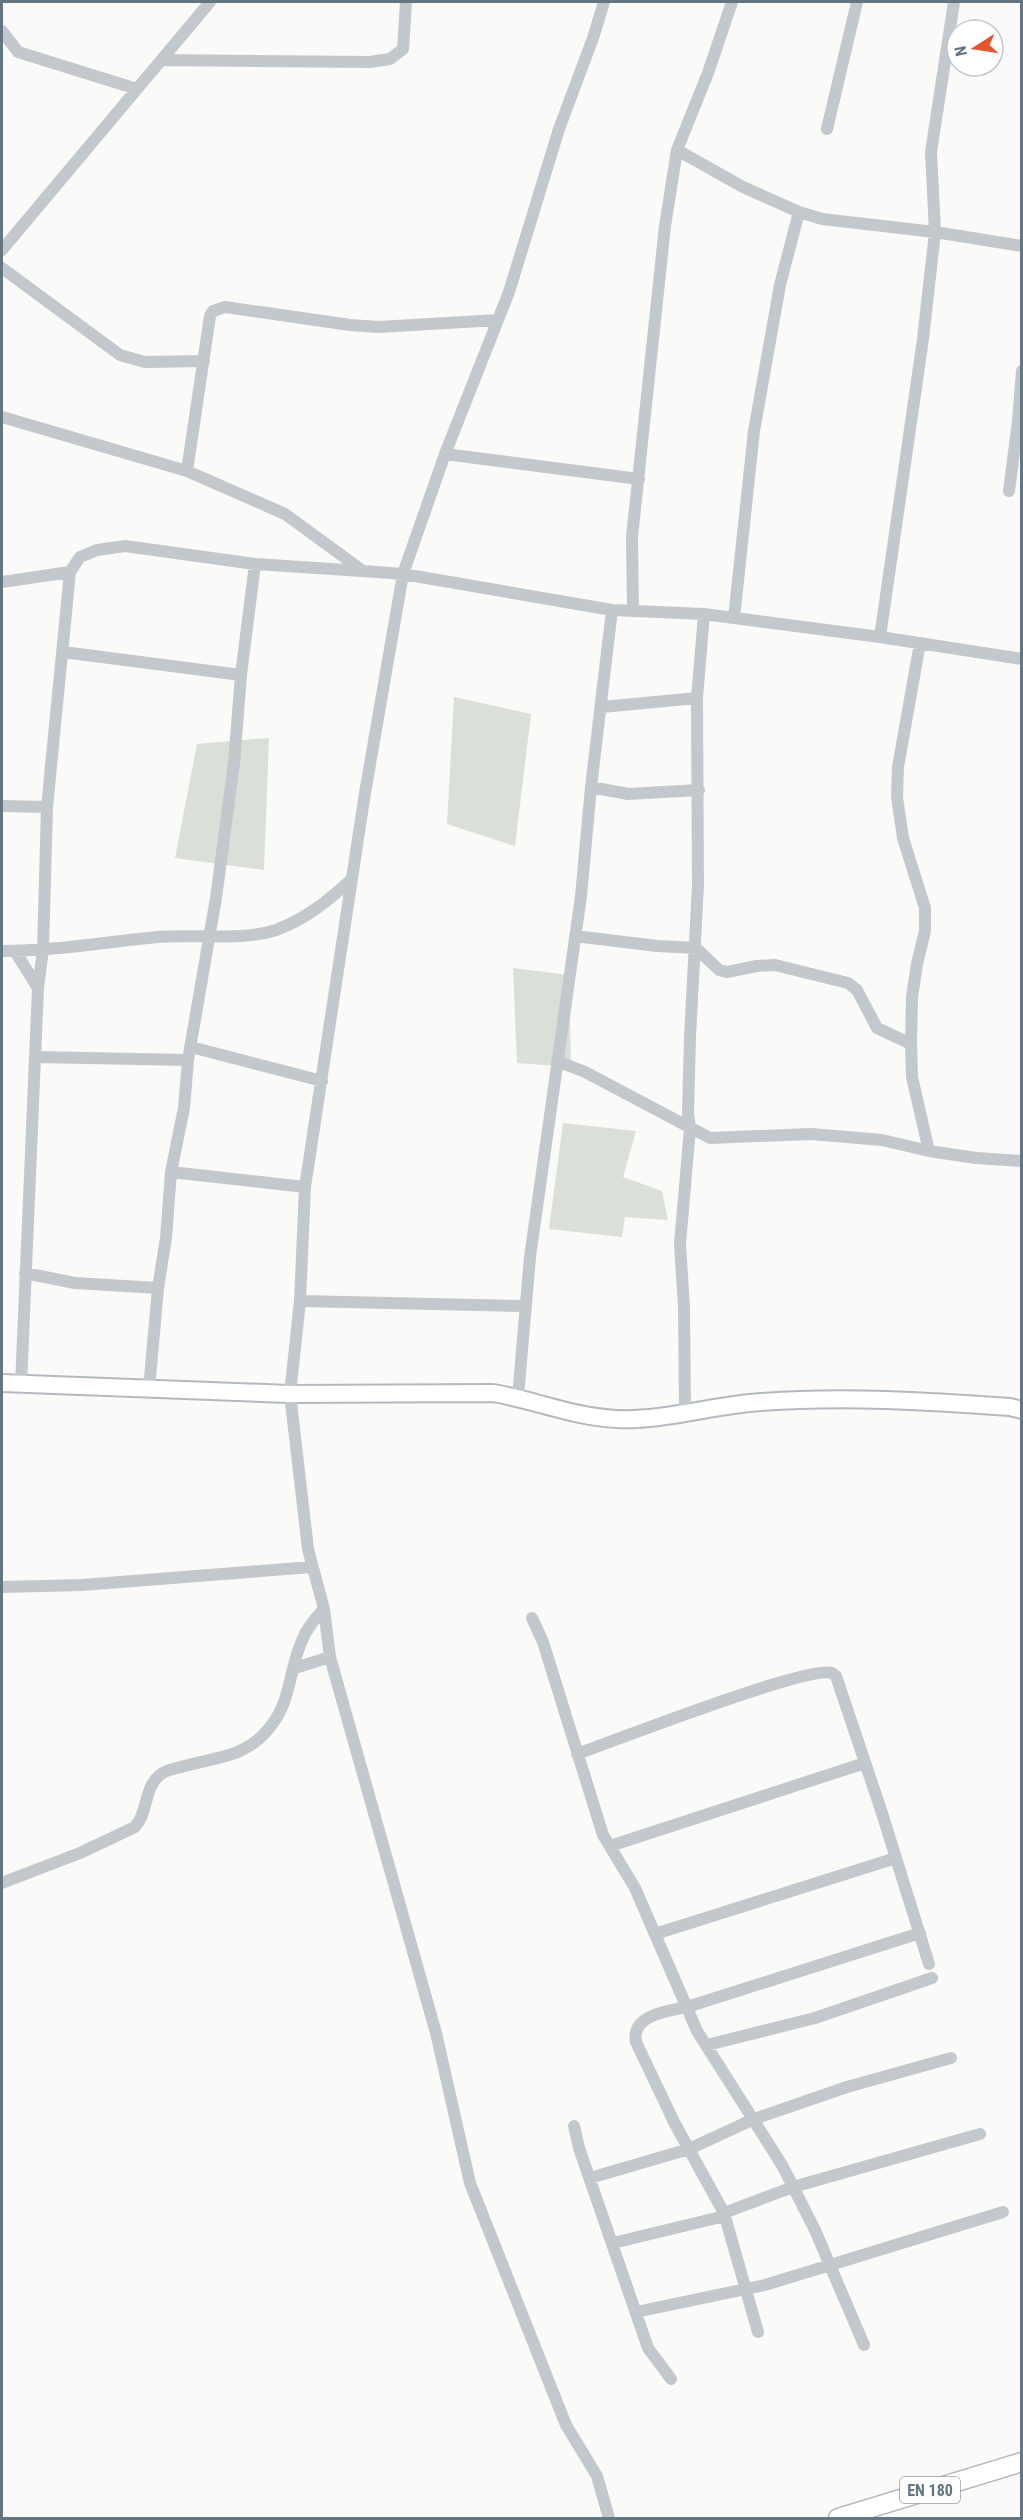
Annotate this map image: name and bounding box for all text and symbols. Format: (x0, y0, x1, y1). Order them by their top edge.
north arrow (945, 18, 1005, 78)
text: N (951, 44, 971, 58)
road number: EN 180 (900, 2477, 960, 2503)

